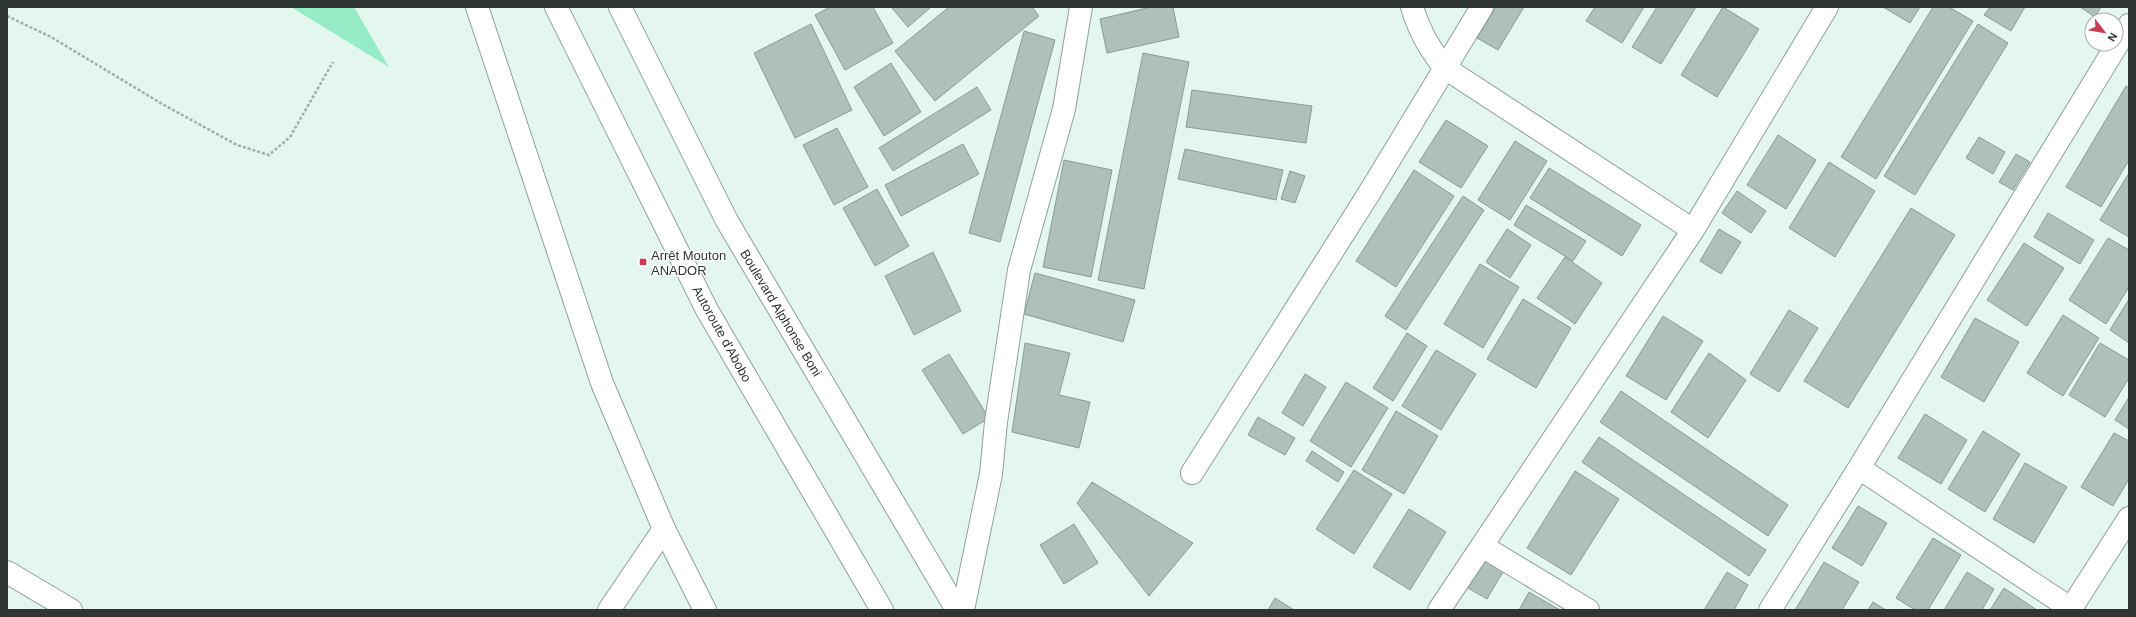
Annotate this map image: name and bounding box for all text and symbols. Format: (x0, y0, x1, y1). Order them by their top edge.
north arrow (2084, 12, 2124, 52)
text: N (2105, 31, 2120, 44)
street label: Boulevard Alphonse Boni (737, 247, 825, 379)
place label: Arrêt Mouton ANADOR (651, 248, 726, 278)
marker: Arrêt Mouton ANADOR (638, 257, 648, 267)
street label: Autoroute d'Abobo (689, 283, 755, 385)

